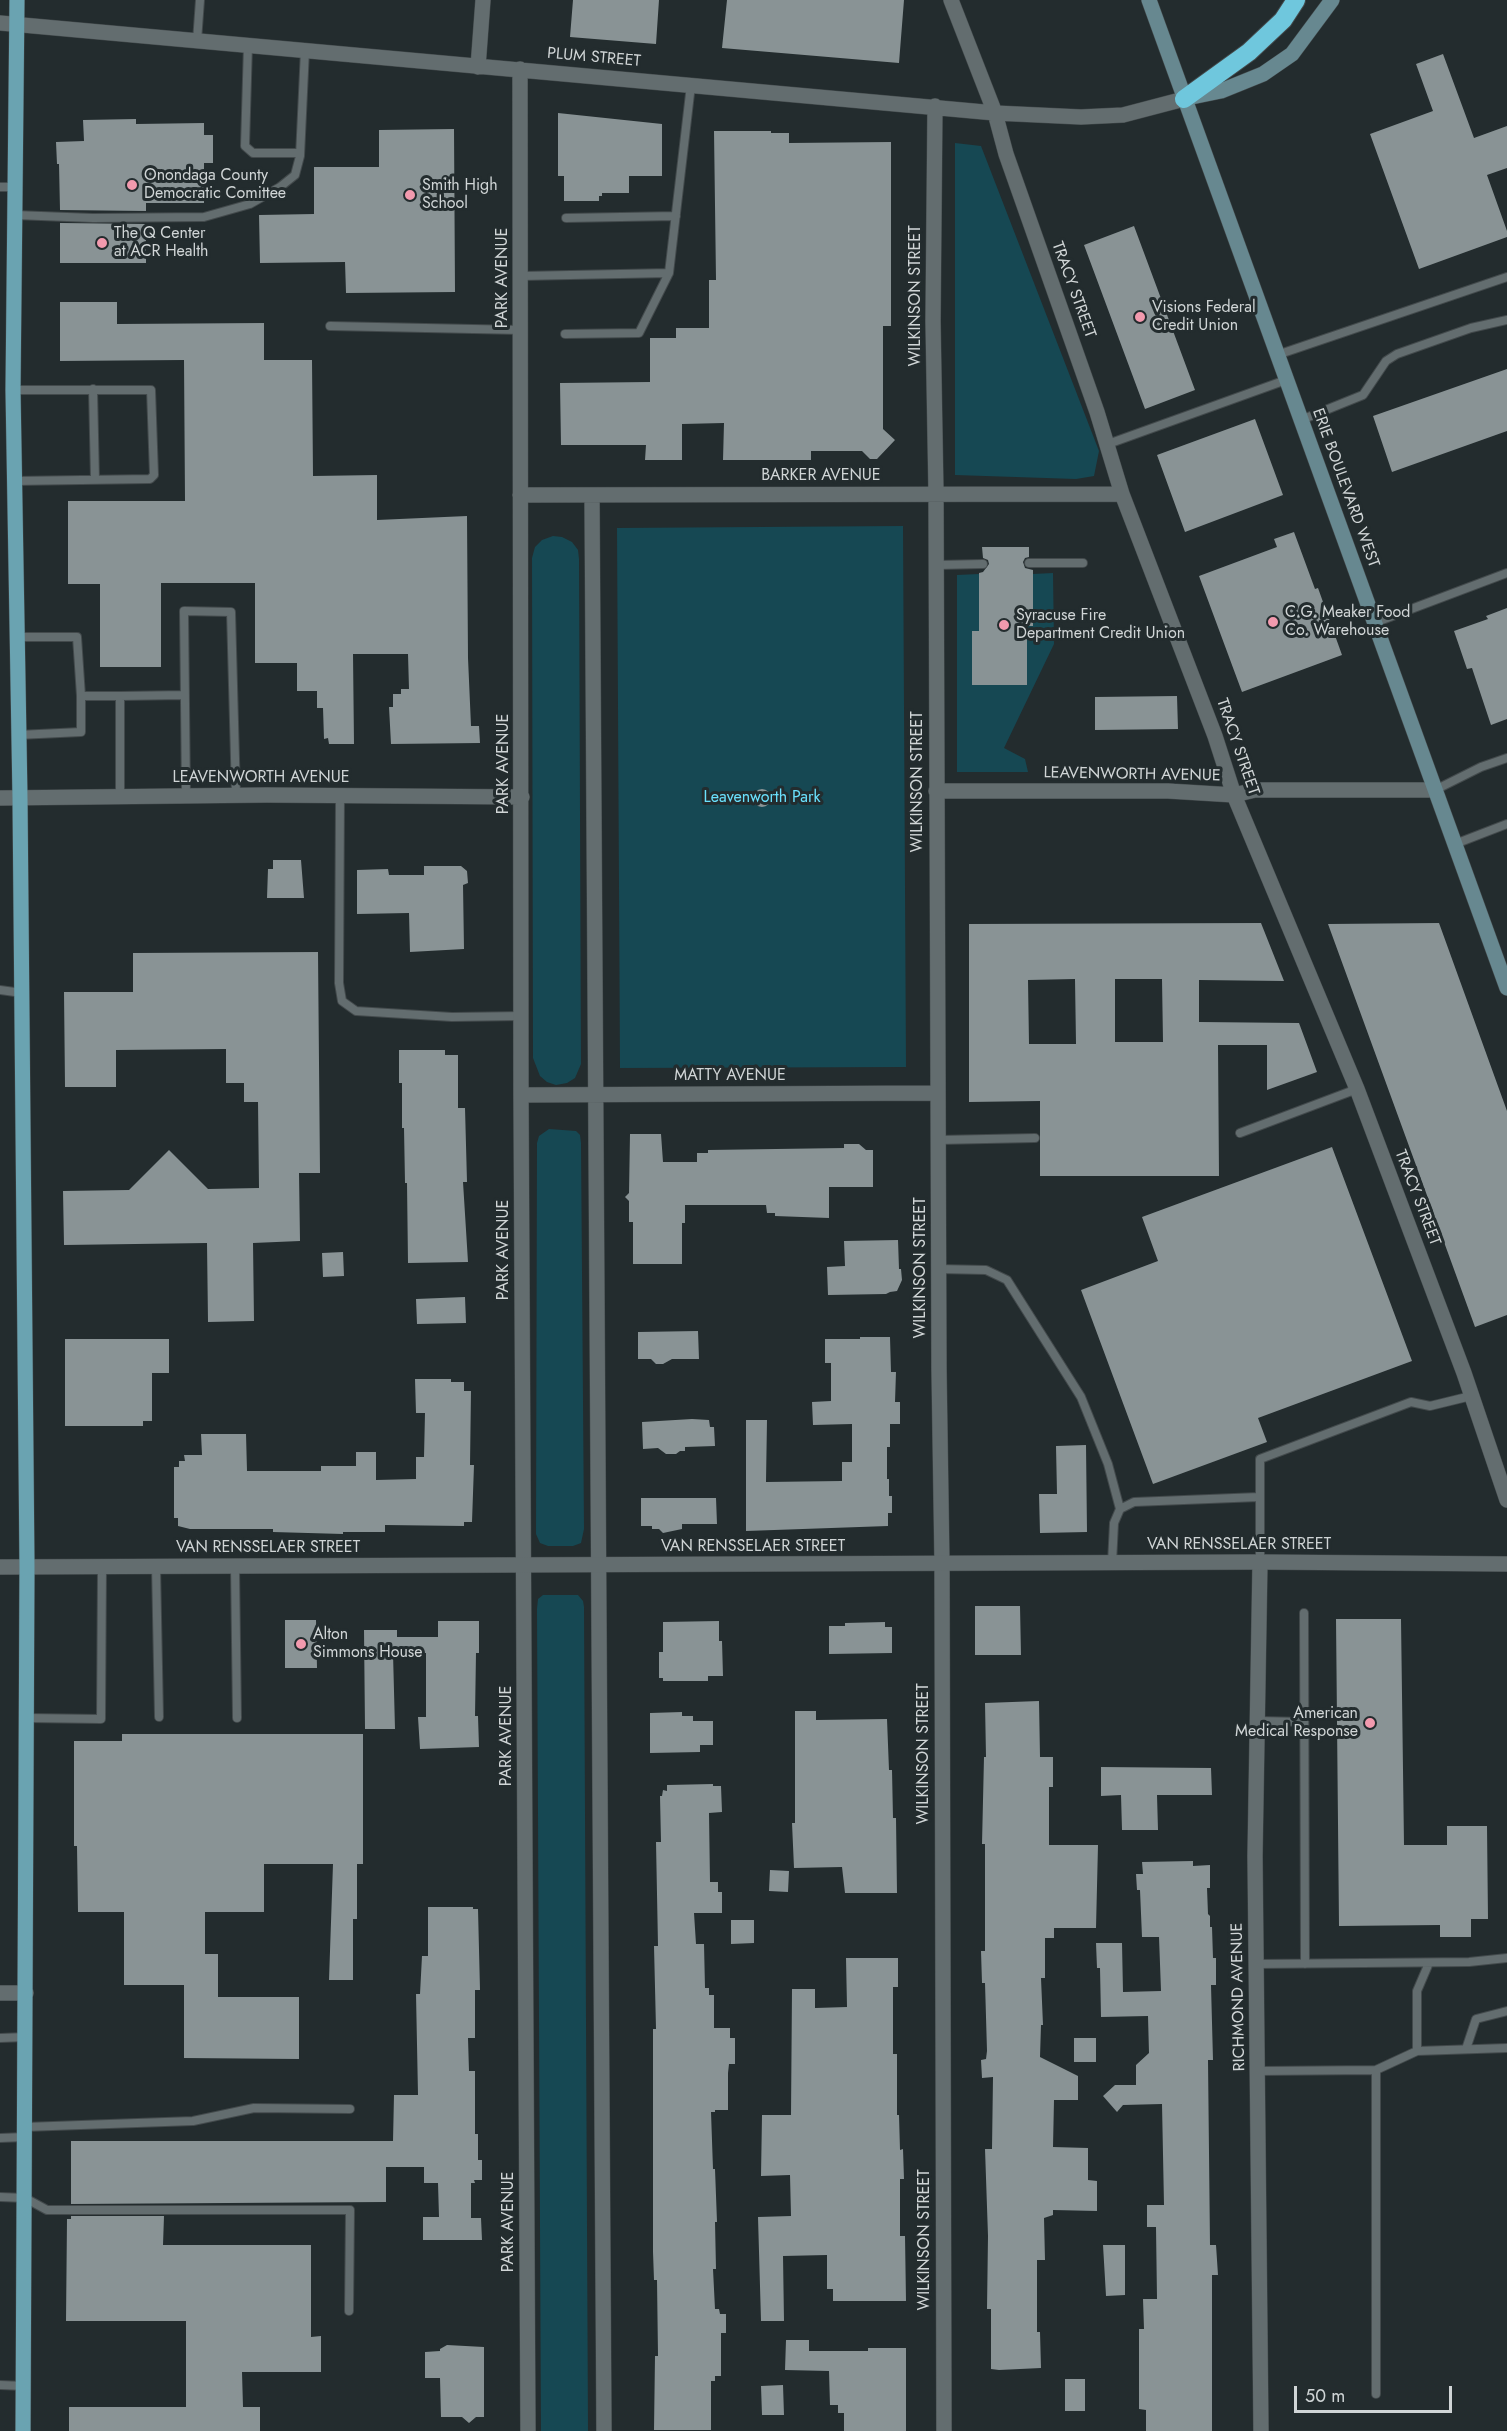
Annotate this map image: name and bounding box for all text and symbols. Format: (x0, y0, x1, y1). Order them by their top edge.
street label: PLUM STREET (546, 44, 642, 72)
place label: Onondaga County Democratic Comittee (144, 166, 286, 204)
place label: Smith High School (422, 176, 498, 214)
marker: Onondaga County Democratic Comittee (125, 178, 139, 192)
marker: Smith High School (403, 188, 417, 202)
place label: The Q Center at ACR Health (114, 224, 208, 262)
street label: WILKINSON STREET (906, 225, 926, 367)
street label: PARK AVENUE (493, 228, 513, 328)
marker: The Q Center at ACR Health (95, 236, 109, 250)
street label: TRACY STREET (1047, 239, 1099, 341)
place label: Visions Federal Credit Union (1152, 298, 1256, 336)
marker: Visions Federal Credit Union (1133, 310, 1147, 324)
street label: ERIE BOULEVARD WEST (1307, 406, 1383, 570)
street label: BARKER AVENUE (761, 466, 881, 486)
place label: C.G. Meaker Food Co. Warehouse (1285, 603, 1410, 641)
place label: Syracuse Fire Department Credit Union (1016, 606, 1185, 644)
marker: C.G. Meaker Food Co. Warehouse (1266, 615, 1280, 629)
marker: Syracuse Fire Department Credit Union (997, 618, 1011, 632)
street label: TRACY STREET (1211, 696, 1263, 798)
street label: WILKINSON STREET (908, 711, 928, 853)
street label: PARK AVENUE (494, 714, 514, 814)
street label: LEAVENWORTH AVENUE (1043, 764, 1221, 786)
street label: LEAVENWORTH AVENUE (172, 768, 350, 788)
park label: Leavenworth Park (704, 788, 820, 808)
street label: MATTY AVENUE (674, 1066, 786, 1086)
street label: TRACY STREET (1390, 1147, 1444, 1249)
street label: WILKINSON STREET (911, 1197, 931, 1339)
street label: PARK AVENUE (494, 1200, 514, 1300)
street label: VAN RENSSELAER STREET (1147, 1535, 1331, 1555)
street label: VAN RENSSELAER STREET (661, 1537, 845, 1557)
street label: VAN RENSSELAER STREET (176, 1538, 360, 1558)
place label: Alton Simmons House (313, 1625, 423, 1663)
marker: Alton Simmons House (294, 1637, 308, 1651)
street label: WILKINSON STREET (914, 1683, 934, 1825)
street label: PARK AVENUE (497, 1686, 517, 1786)
place label: American Medical Response (1235, 1704, 1358, 1742)
marker: American Medical Response (1363, 1716, 1377, 1730)
street label: RICHMOND AVENUE (1228, 1923, 1250, 2071)
street label: WILKINSON STREET (915, 2169, 935, 2311)
street label: PARK AVENUE (499, 2172, 519, 2272)
scale bar (1297, 2374, 1454, 2412)
text: 50 m (1305, 2383, 1345, 2409)

